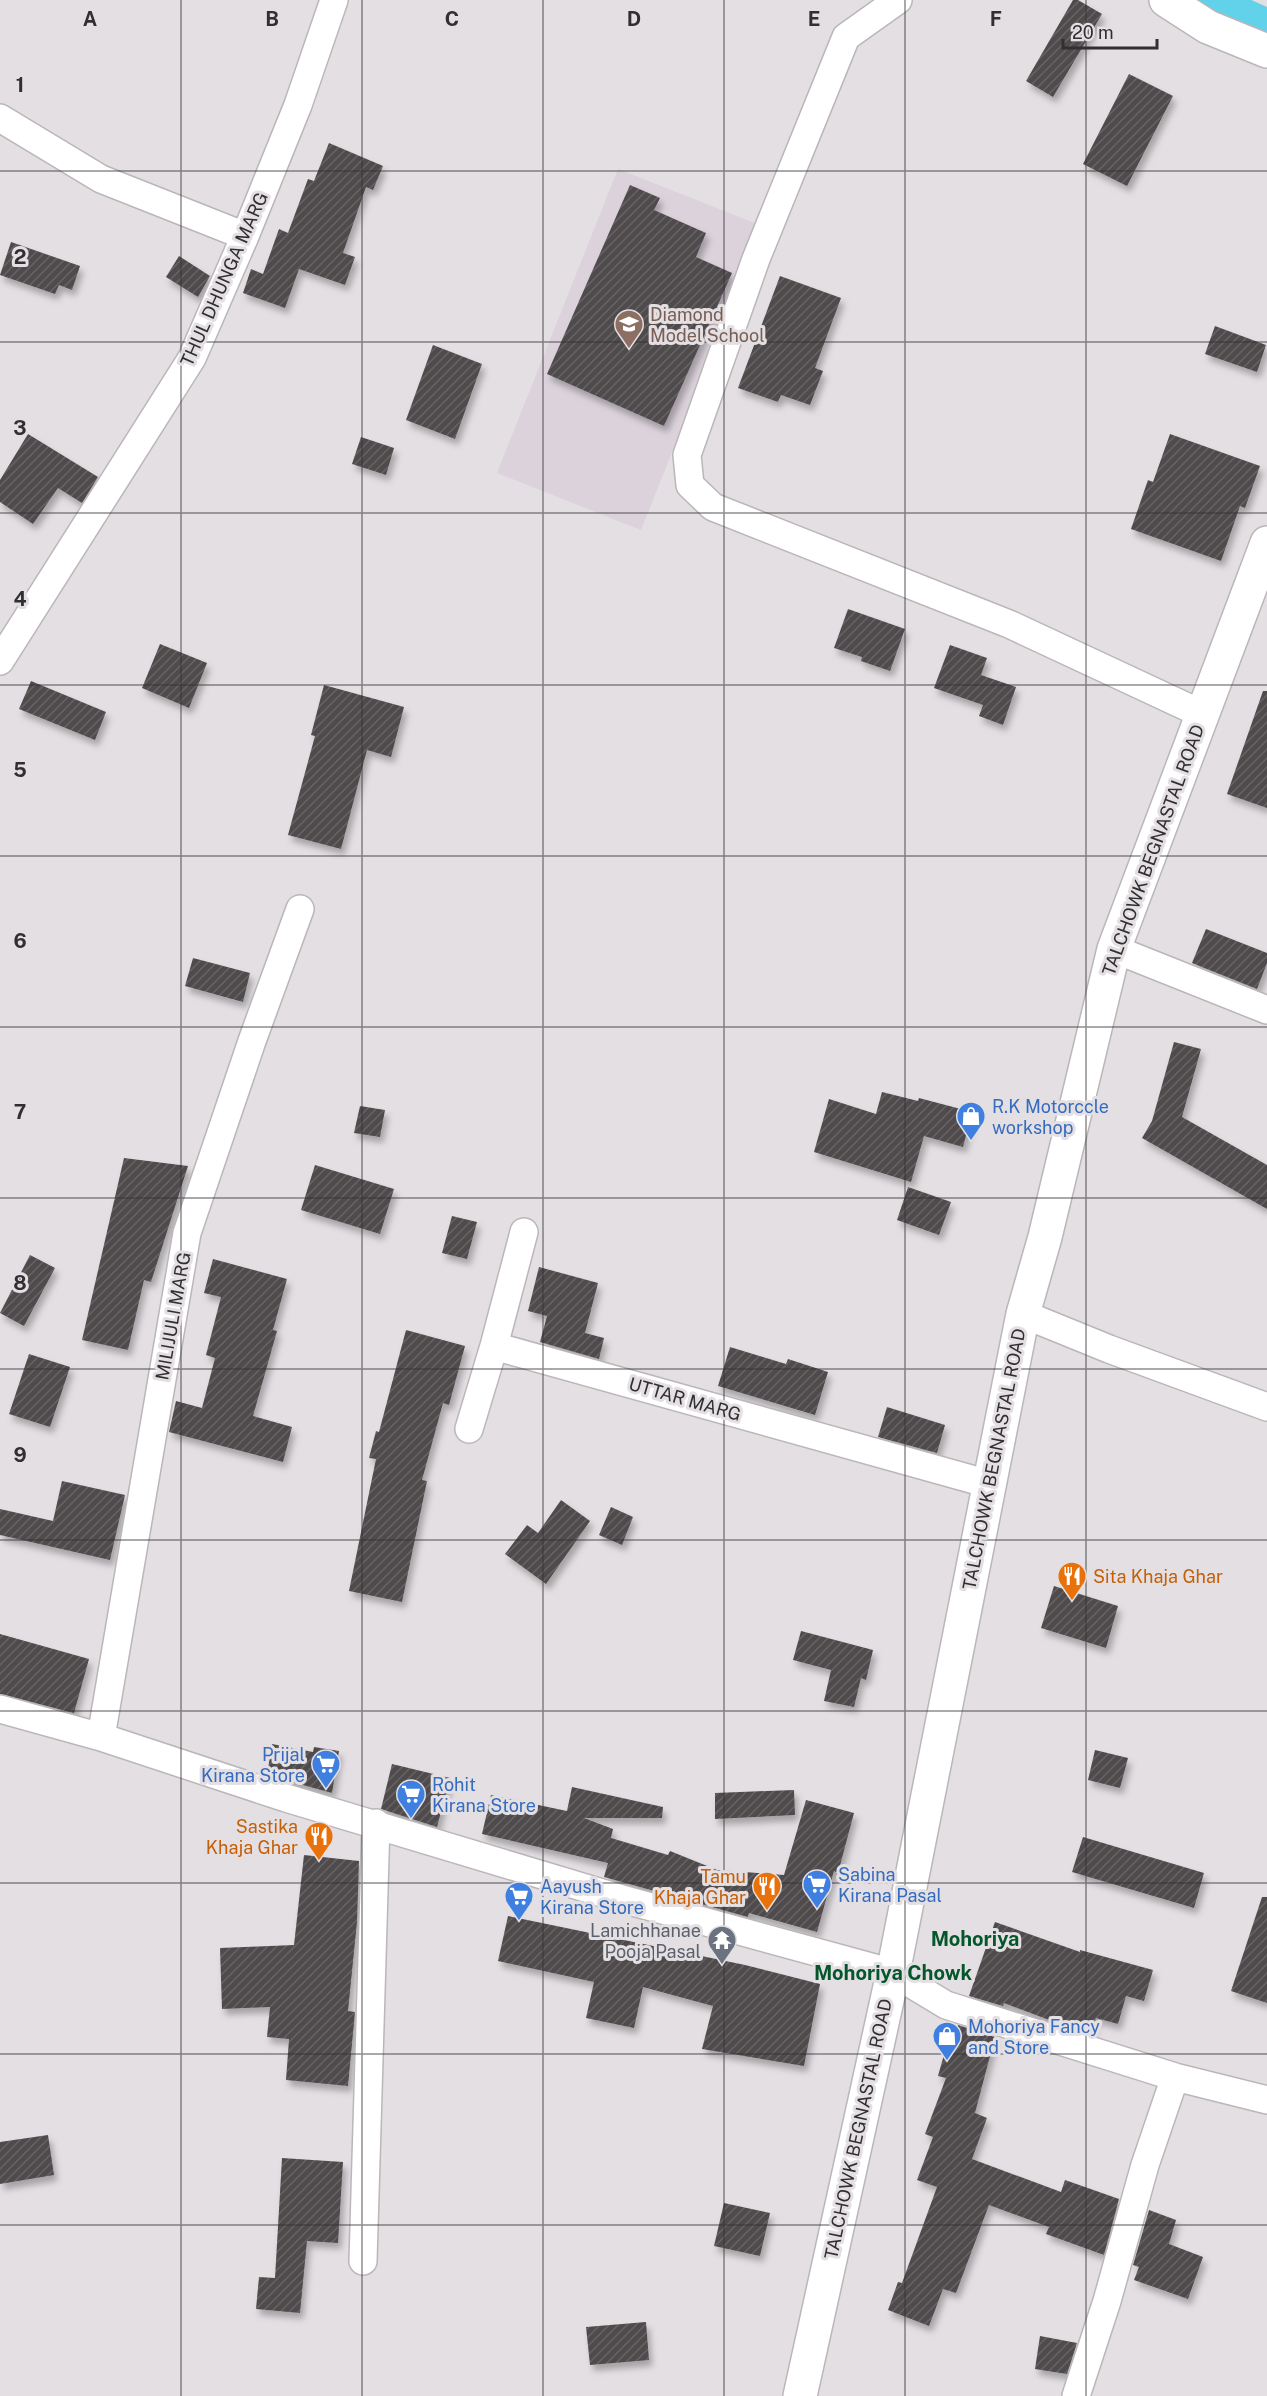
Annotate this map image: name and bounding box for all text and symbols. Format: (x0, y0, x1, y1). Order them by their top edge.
text: A (83, 7, 97, 31)
text: B (265, 7, 279, 31)
text: C (445, 7, 459, 31)
text: D (627, 7, 641, 31)
text: E (808, 7, 820, 31)
text: F (990, 7, 1002, 31)
scale bar (1063, 12, 1158, 50)
text: 20 m (1072, 22, 1114, 43)
text: 1 (16, 73, 24, 97)
street label: THUL DHUNGA MARG (176, 189, 272, 369)
text: 2 (14, 245, 26, 269)
place label: Diamond Model School (650, 304, 765, 346)
school or university icon: Diamond Model School (613, 308, 645, 350)
text: 3 (13, 416, 27, 440)
text: 4 (13, 587, 27, 611)
street label: TALCHOWK BEGNASTAL ROAD (1098, 722, 1208, 978)
text: 5 (13, 758, 27, 782)
text: 6 (13, 929, 27, 953)
place label: R.K Motorccle workshop (992, 1096, 1109, 1138)
text: 7 (14, 1100, 26, 1124)
shop icon: R.K Motorccle workshop (955, 1100, 987, 1142)
street label: MILIJULI MARG (151, 1250, 195, 1382)
text: 8 (13, 1271, 27, 1295)
street label: TALCHOWK BEGNASTAL ROAD (958, 1327, 1030, 1591)
street label: UTTAR MARG (626, 1373, 744, 1425)
text: 9 (13, 1443, 27, 1467)
restaurant icon: Sita Khaja Ghar (1056, 1560, 1088, 1602)
place label: Sita Khaja Ghar (1093, 1566, 1223, 1587)
place label: Prijal Kirana Store (201, 1744, 305, 1786)
supermarket icon: Prijal Kirana Store (310, 1748, 342, 1790)
place label: Rohit Kirana Store (432, 1774, 536, 1816)
supermarket icon: Rohit Kirana Store (395, 1778, 427, 1820)
place label: Sastika Khaja Ghar (206, 1816, 298, 1858)
restaurant icon: Sastika Khaja Ghar (303, 1820, 335, 1862)
place label: Sabina Kirana Pasal (838, 1864, 942, 1906)
place label: Tamu Khaja Ghar (654, 1866, 746, 1908)
supermarket icon: Sabina Kirana Pasal (801, 1868, 833, 1910)
restaurant icon: Tamu Khaja Ghar (751, 1870, 783, 1912)
place label: Aayush Kirana Store (540, 1876, 644, 1918)
supermarket icon: Aayush Kirana Store (503, 1880, 535, 1922)
place label: Lamichhanae Pooja Pasal (590, 1920, 701, 1962)
temple icon: Lamichhanae Pooja Pasal (706, 1924, 738, 1966)
district label: Mohoriya (931, 1927, 1019, 1951)
district label: Mohoriya Chowk (814, 1961, 972, 1985)
street label: TALCHOWK BEGNASTAL ROAD (820, 1997, 896, 2261)
place label: Mohoriya Fancy and Store (968, 2016, 1100, 2058)
shop icon: Mohoriya Fancy and Store (931, 2020, 963, 2062)

